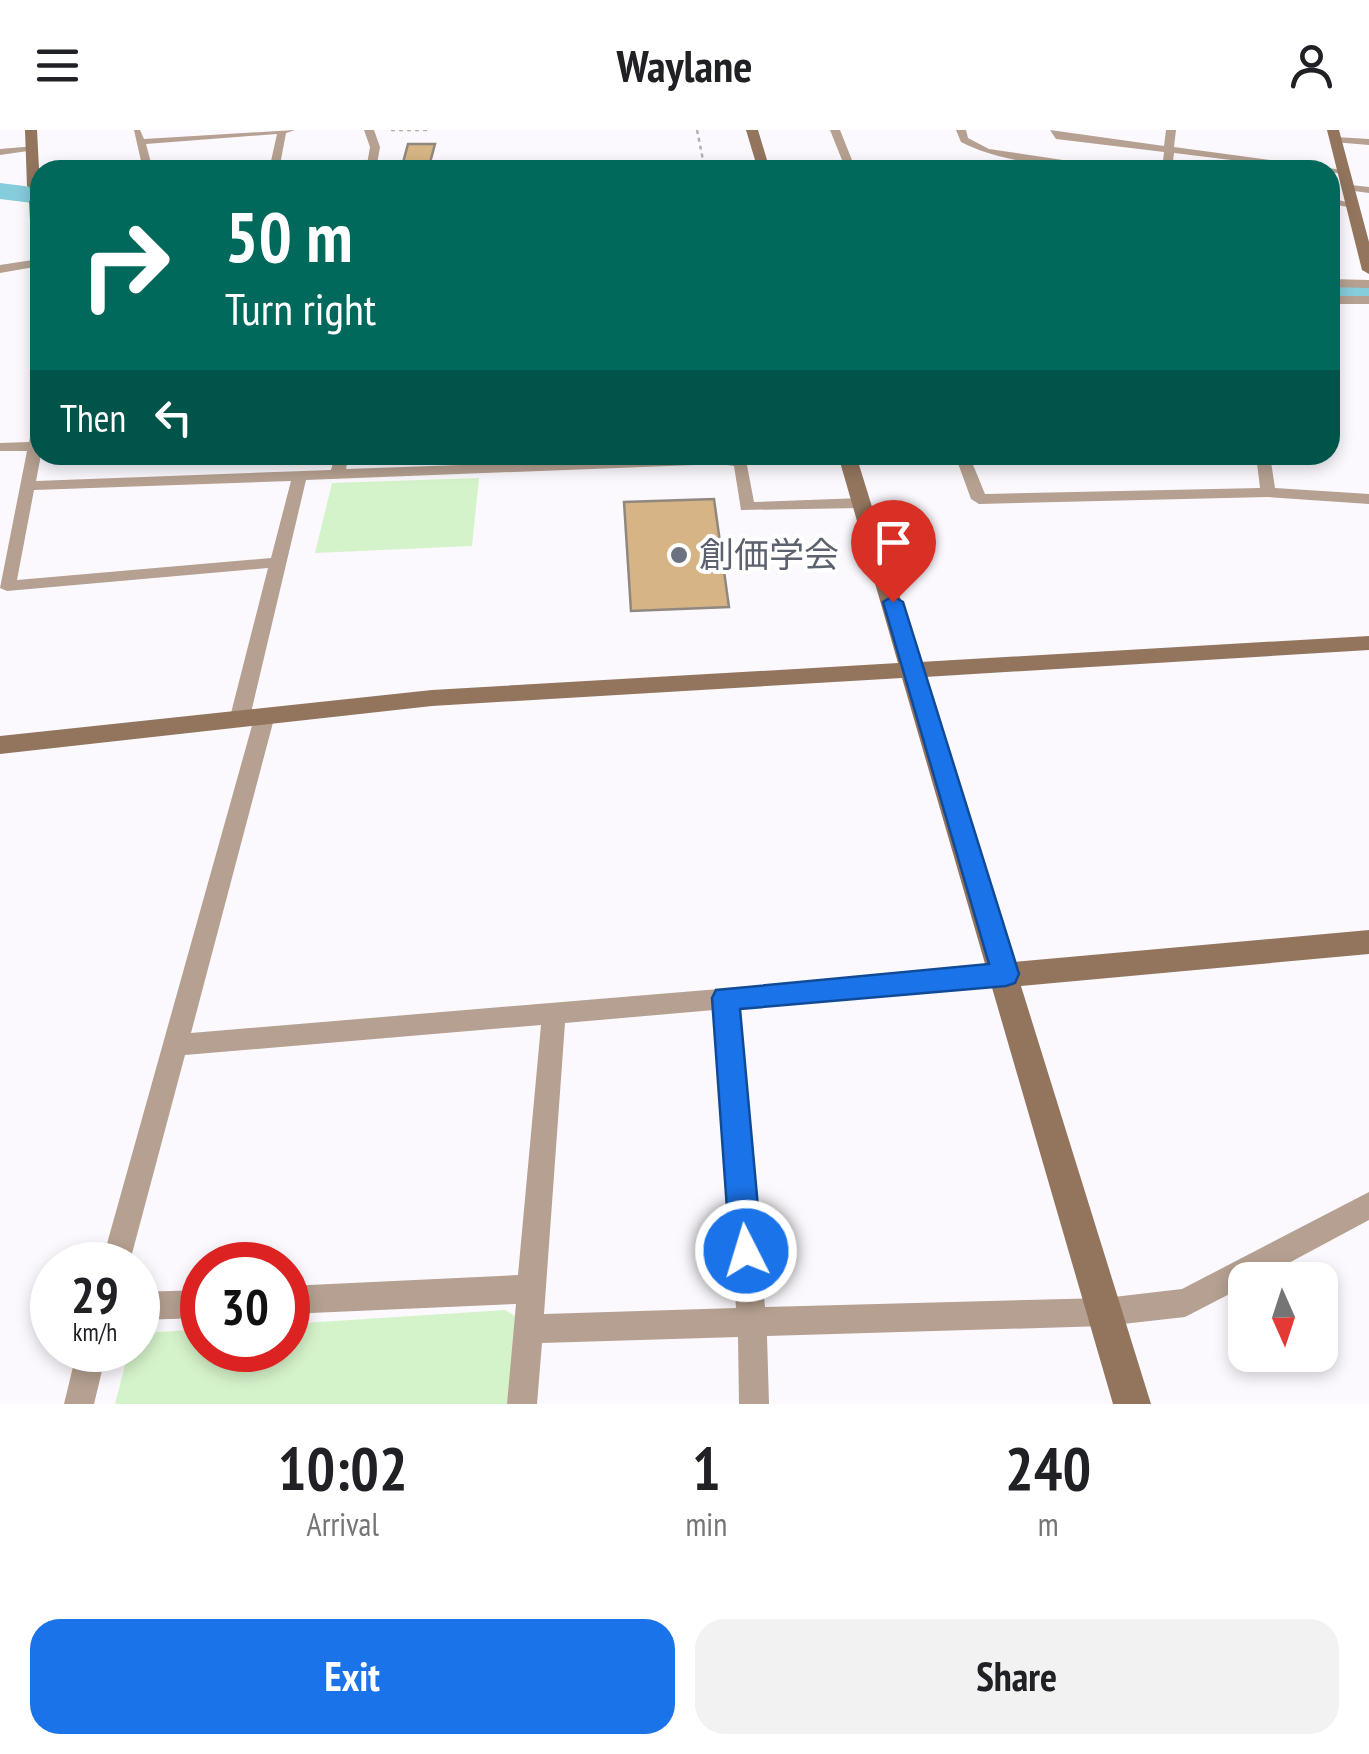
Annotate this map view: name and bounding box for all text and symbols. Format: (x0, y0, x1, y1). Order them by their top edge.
text: Waylane (617, 36, 753, 94)
icon: menu (30, 38, 85, 93)
icon: person (1284, 38, 1339, 93)
text: 50 m (225, 191, 353, 281)
icon: right (60, 200, 190, 330)
text: Turn right (225, 279, 376, 337)
icon: left (146, 390, 201, 445)
text: Then (60, 393, 126, 442)
pin (851, 500, 936, 603)
icon: arrive (866, 515, 921, 570)
place label: 創価学会 (699, 531, 839, 577)
marker: 創価学会 (668, 544, 690, 566)
position arrow (694, 1199, 798, 1303)
speed limit sign: 30 (180, 1242, 310, 1372)
text: 29 (71, 1262, 119, 1327)
north arrow (1228, 1262, 1338, 1372)
map controls (1228, 1262, 1338, 1372)
text: km/h (73, 1316, 117, 1348)
text: 10:02 (278, 1429, 408, 1507)
text: 1 (692, 1429, 721, 1507)
text: 240 (1005, 1429, 1091, 1507)
text: Arrival (307, 1503, 379, 1545)
text: min (685, 1503, 727, 1545)
text: m (1038, 1503, 1059, 1545)
button: Exit (30, 1619, 675, 1734)
button: Share (695, 1619, 1339, 1734)

